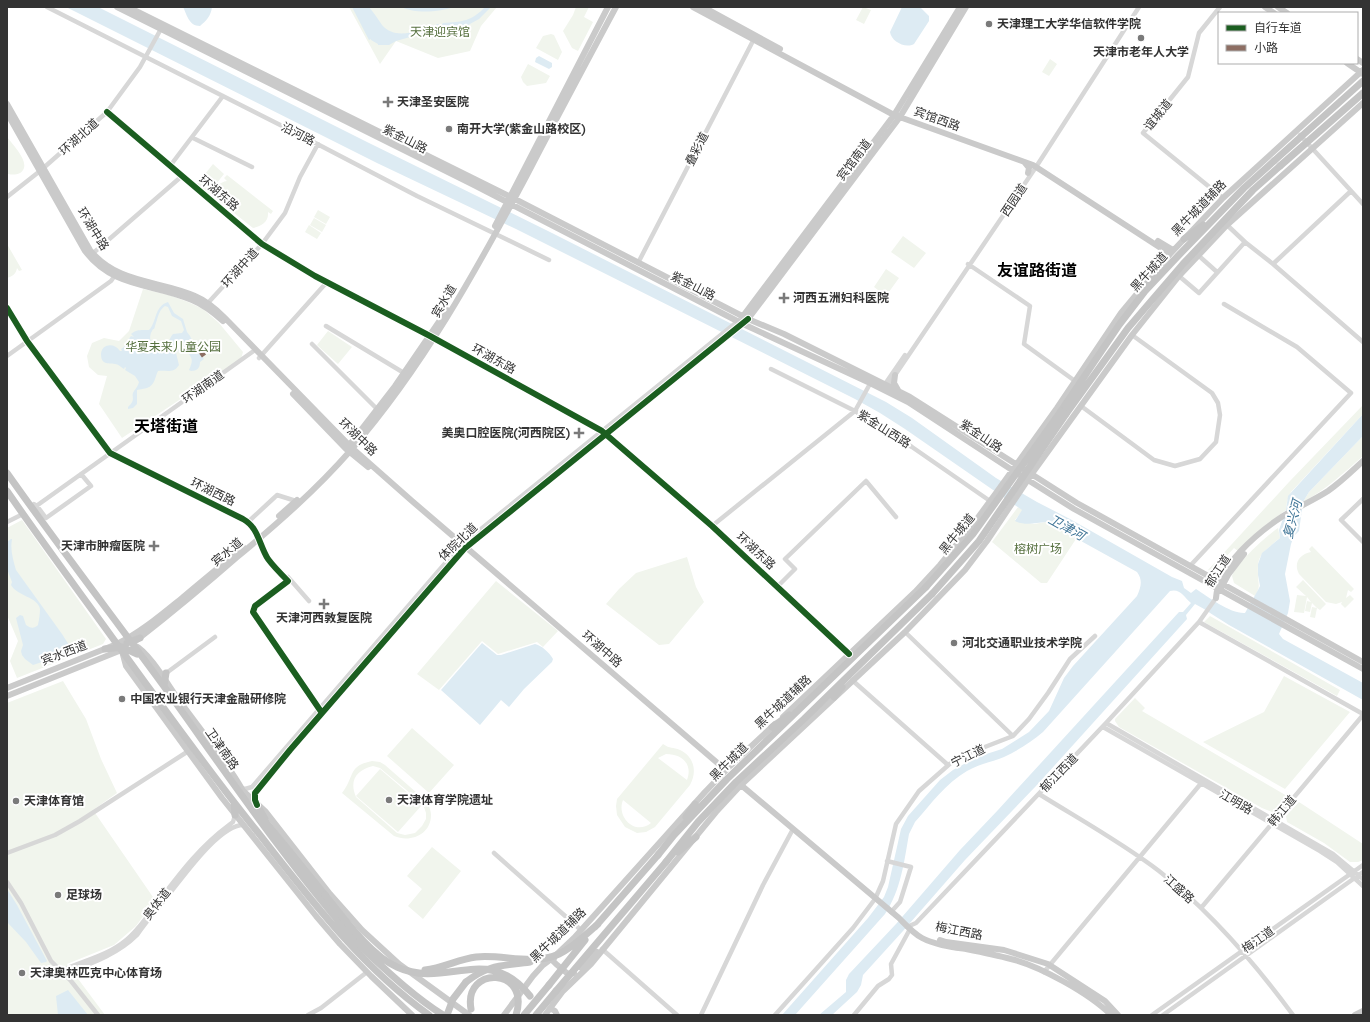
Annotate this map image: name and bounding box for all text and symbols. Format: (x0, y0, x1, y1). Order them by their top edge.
legend (1218, 12, 1358, 64)
place label: 天津理工大学华信软件学院 (997, 16, 1141, 31)
marker: 天津理工大学华信软件学院 (984, 19, 994, 29)
text: 自行车道 (1254, 20, 1302, 35)
park label: 天津迎宾馆 (410, 24, 470, 39)
marker: 天津市老年人大学 (1136, 33, 1146, 43)
text: 小路 (1254, 40, 1278, 55)
place label: 天津市老年人大学 (1093, 44, 1189, 59)
place label: 天津圣安医院 (397, 94, 469, 109)
marker: 天津圣安医院 (382, 96, 394, 108)
street label: 谊城道 (1140, 96, 1175, 133)
street label: 宾馆西路 (912, 103, 962, 134)
street label: 环湖北道 (56, 115, 102, 158)
street label: 沿河路 (279, 119, 318, 148)
street label: 紫金山路 (380, 121, 430, 156)
place label: 南开大学(紫金山路校区) (457, 121, 586, 136)
marker: 南开大学(紫金山路校区) (444, 124, 454, 134)
street label: 叠彩道 (682, 129, 711, 168)
street label: 宾馆南道 (833, 136, 874, 183)
street label: 环湖东路 (196, 171, 243, 214)
street label: 黑牛城道辅路 (1168, 177, 1229, 239)
street label: 西园道 (997, 181, 1030, 219)
street label: 环湖中路 (74, 204, 113, 253)
street label: 环湖中道 (218, 245, 261, 291)
street label: 黑牛城道 (1127, 249, 1170, 295)
district label: 友谊路街道 (997, 260, 1077, 280)
street label: 紫金山路 (668, 268, 718, 303)
street label: 宾水道 (428, 281, 459, 320)
place label: 河西五洲妇科医院 (793, 290, 889, 305)
marker: 河西五洲妇科医院 (778, 292, 790, 304)
park label: 华夏未来儿童公园 (125, 339, 221, 354)
street label: 环湖东路 (470, 340, 519, 377)
street label: 环湖南道 (179, 367, 227, 407)
street label: 紫金山西路 (855, 406, 914, 451)
street label: 环湖中路 (336, 415, 381, 459)
district label: 天塔街道 (134, 416, 198, 436)
street label: 紫金山路 (957, 416, 1005, 455)
place label: 美奥口腔医院(河西院区) (441, 425, 570, 440)
marker: 美奥口腔医院(河西院区) (573, 427, 585, 439)
street label: 环湖西路 (188, 474, 238, 509)
water label: 复兴河 (1279, 495, 1306, 540)
street label: 黑牛城道 (936, 510, 978, 557)
water label: 卫津河 (1046, 511, 1091, 545)
street label: 体院北道 (435, 520, 480, 564)
street label: 环湖东路 (734, 529, 779, 572)
street label: 宾水道 (208, 534, 245, 569)
place label: 天津市肿瘤医院 (61, 538, 145, 553)
marker: 天津市肿瘤医院 (148, 540, 160, 552)
park label: 榕树广场 (1014, 541, 1062, 556)
street label: 郁江道 (1201, 552, 1234, 590)
marker: 天津河西敦复医院 (318, 598, 330, 610)
place label: 天津河西敦复医院 (276, 610, 372, 625)
street label: 环湖中路 (579, 627, 625, 670)
place label: 河北交通职业技术学院 (962, 635, 1082, 650)
street label: 宾水西道 (39, 637, 89, 668)
marker: 河北交通职业技术学院 (949, 638, 959, 648)
street label: 黑牛城道辅路 (751, 672, 814, 732)
place label: 中国农业银行天津金融研修院 (130, 691, 286, 706)
marker: 中国农业银行天津金融研修院 (117, 694, 127, 704)
street label: 卫津南路 (202, 725, 242, 773)
street label: 黑牛城道 (706, 739, 751, 784)
street label: 宁江道 (948, 741, 987, 770)
street label: 郁江西道 (1037, 750, 1081, 795)
street label: 江明路 (1217, 786, 1256, 817)
place label: 天津体育学院遗址 (397, 792, 493, 807)
street label: 韩江道 (1264, 792, 1299, 829)
place label: 天津体育馆 (24, 793, 84, 808)
marker: 天津体育学院遗址 (384, 795, 394, 805)
marker: 天津体育馆 (11, 796, 21, 806)
street label: 江盛路 (1161, 871, 1198, 906)
street label: 奥体道 (140, 885, 174, 922)
place label: 足球场 (66, 887, 102, 902)
marker: 足球场 (53, 890, 63, 900)
street label: 黑牛城道辅路 (527, 904, 589, 965)
street label: 梅江西路 (934, 919, 984, 942)
street label: 梅江道 (1239, 923, 1277, 956)
place label: 天津奥林匹克中心体育场 (30, 965, 162, 980)
marker: 天津奥林匹克中心体育场 (17, 968, 27, 978)

